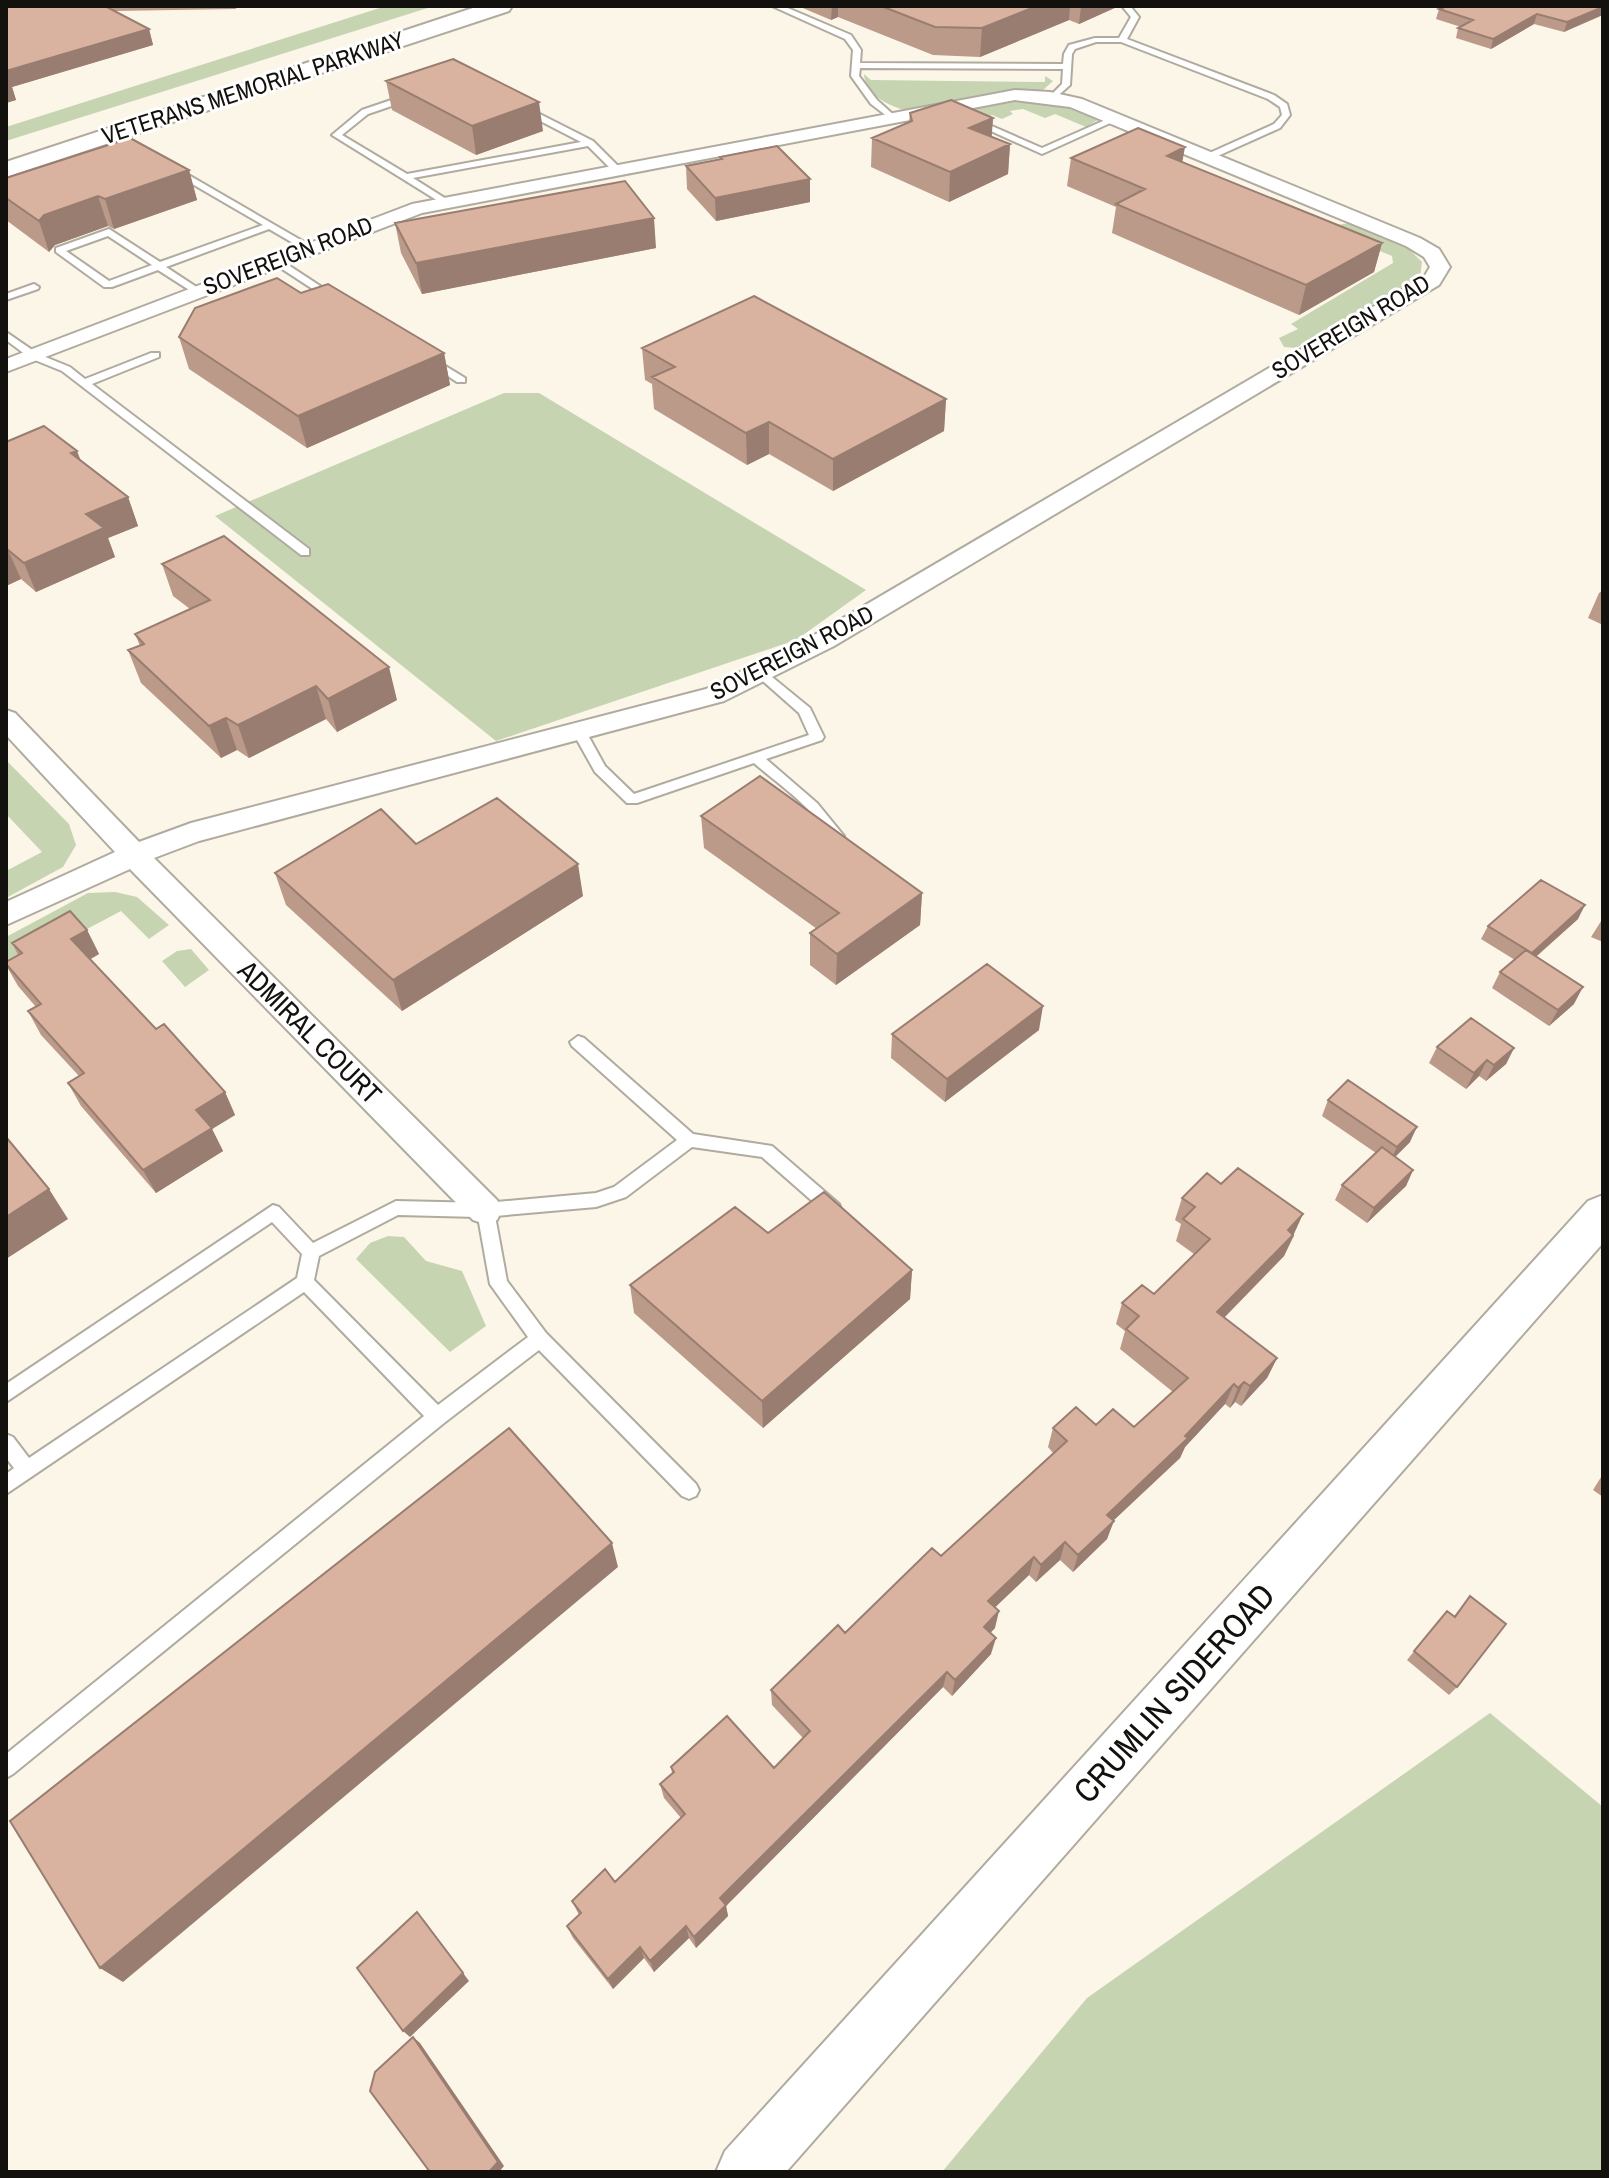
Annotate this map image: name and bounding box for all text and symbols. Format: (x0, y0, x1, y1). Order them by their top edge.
street label: VETERANS MEMORIAL PARKWAY (97, 23, 408, 151)
street label: SOVEREIGN ROAD (198, 208, 377, 302)
street label: SOVEREIGN ROAD (1265, 266, 1436, 386)
street label: SOVEREIGN ROAD (704, 597, 879, 707)
street label: ADMIRAL COURT (229, 951, 390, 1112)
street label: CRUMLIN SIDEROAD (1063, 1573, 1285, 1813)

